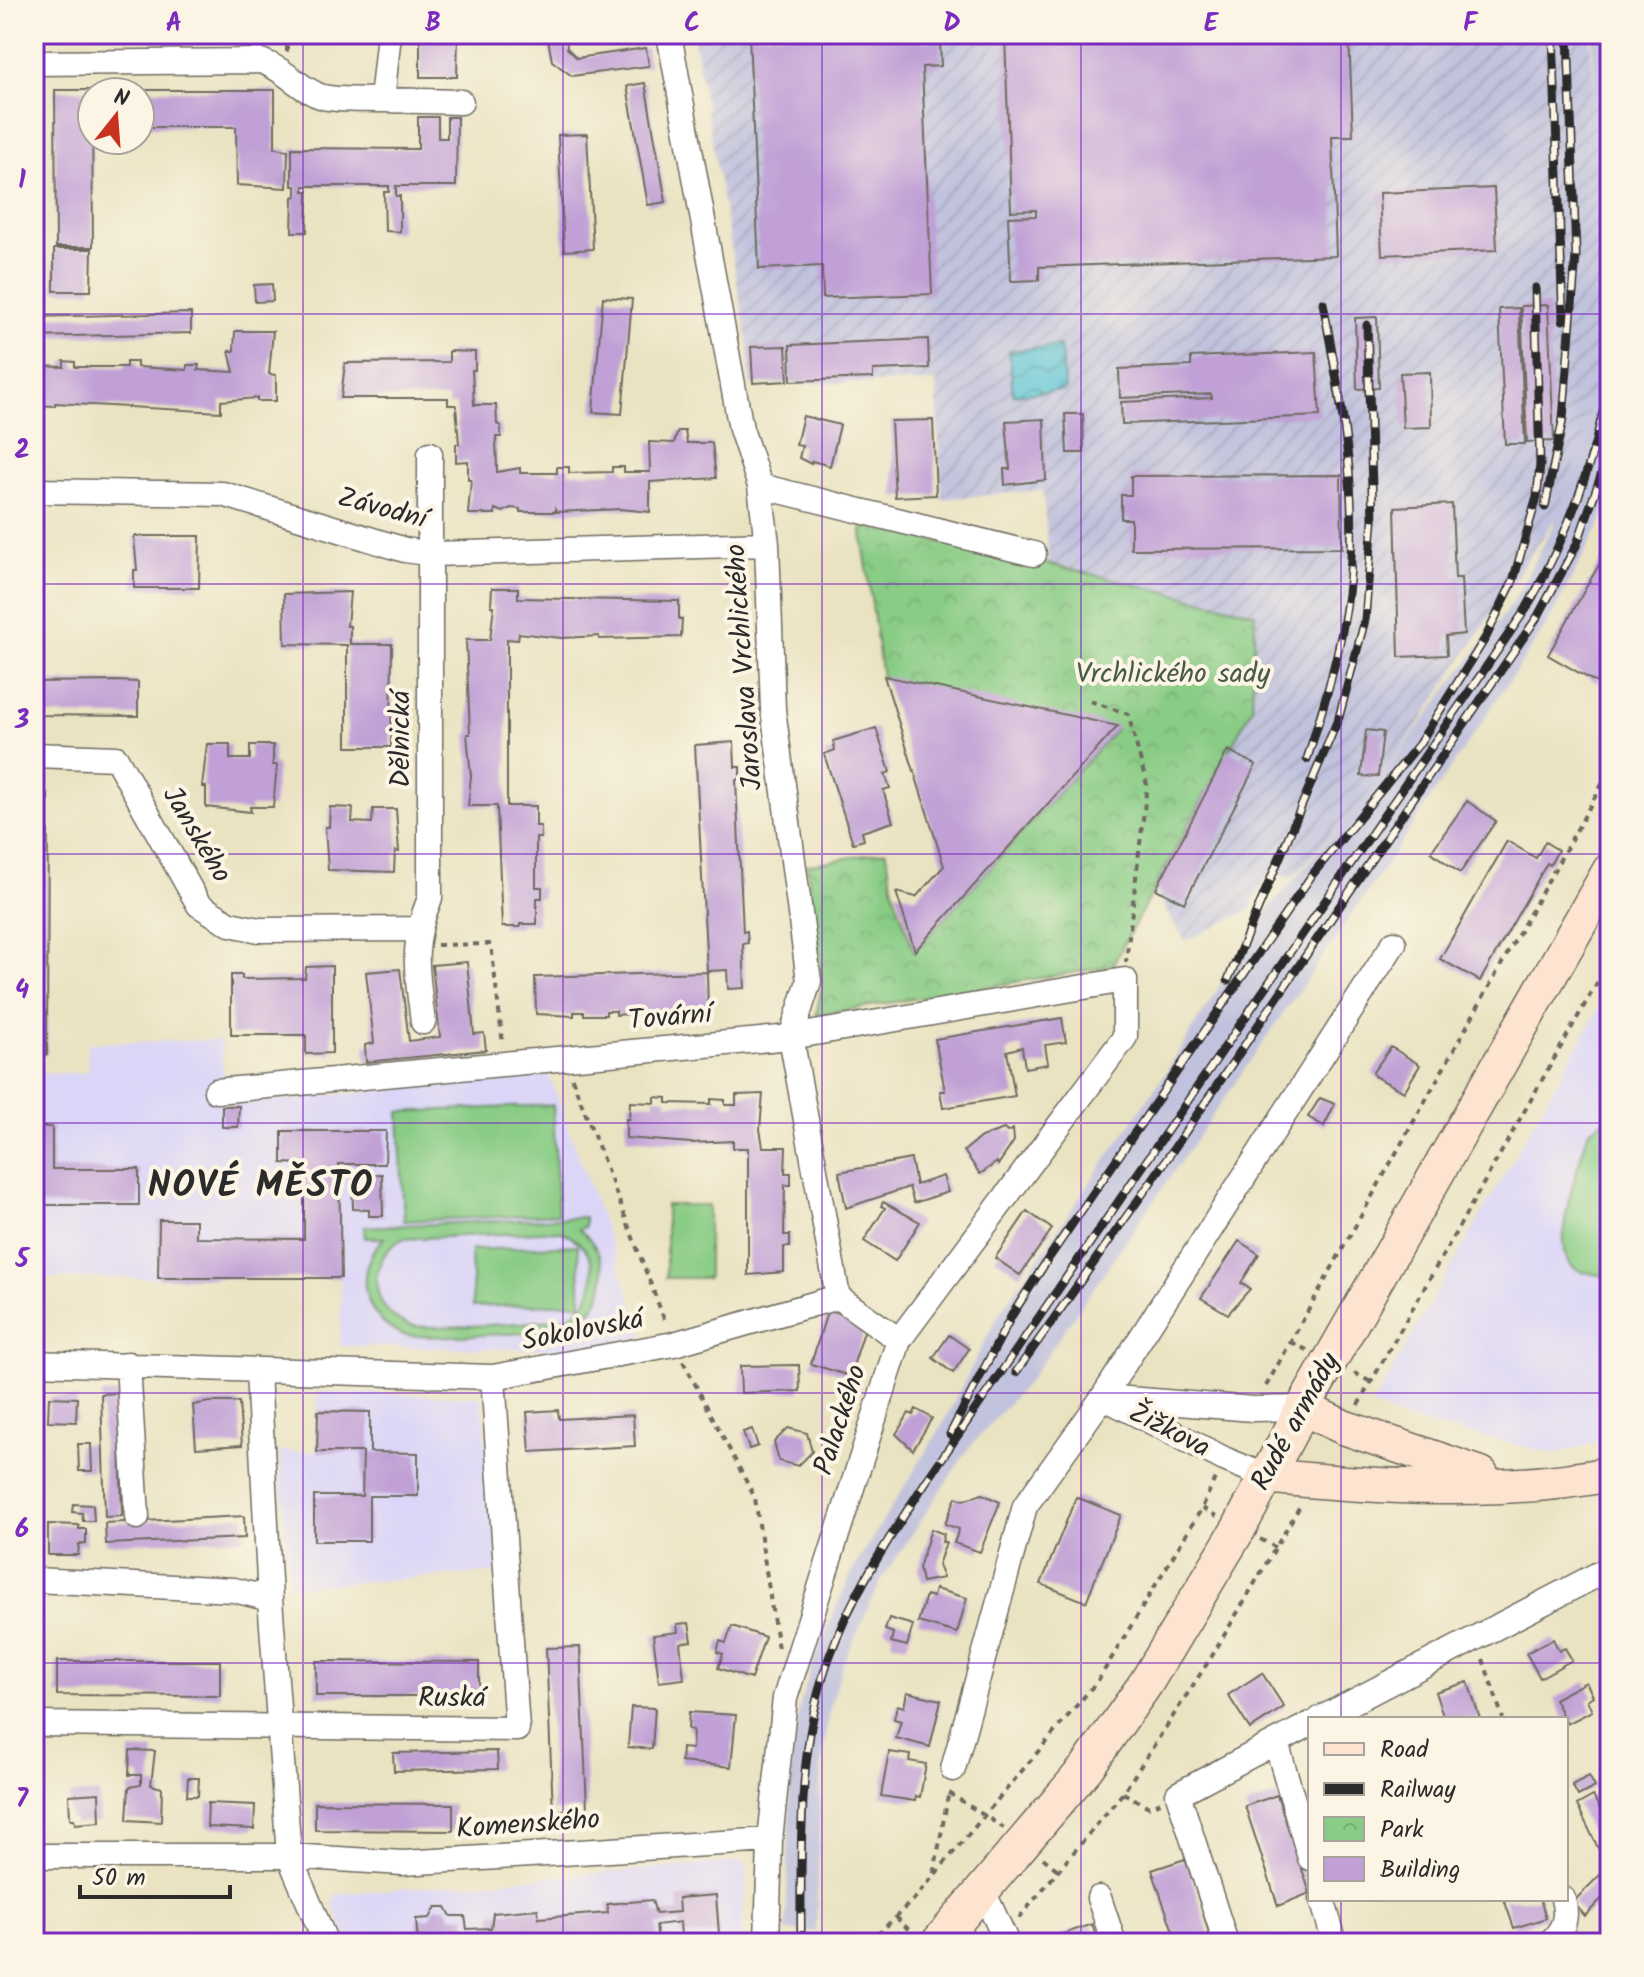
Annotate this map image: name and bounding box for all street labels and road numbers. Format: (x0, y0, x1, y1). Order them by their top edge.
street label: Závodní (332, 476, 436, 544)
street label: Jaroslava Vrchlického (714, 542, 776, 792)
street label: Dělnická (379, 687, 424, 788)
street label: Janského (149, 778, 243, 892)
street label: Tovární (626, 992, 718, 1044)
street label: Sokolovská (518, 1297, 650, 1365)
street label: Rudé armády (1239, 1344, 1353, 1500)
street label: Palackého (802, 1359, 880, 1481)
street label: Žižkova (1120, 1391, 1218, 1471)
street label: Ruská (418, 1676, 489, 1721)
street label: Komenského (455, 1798, 601, 1852)

